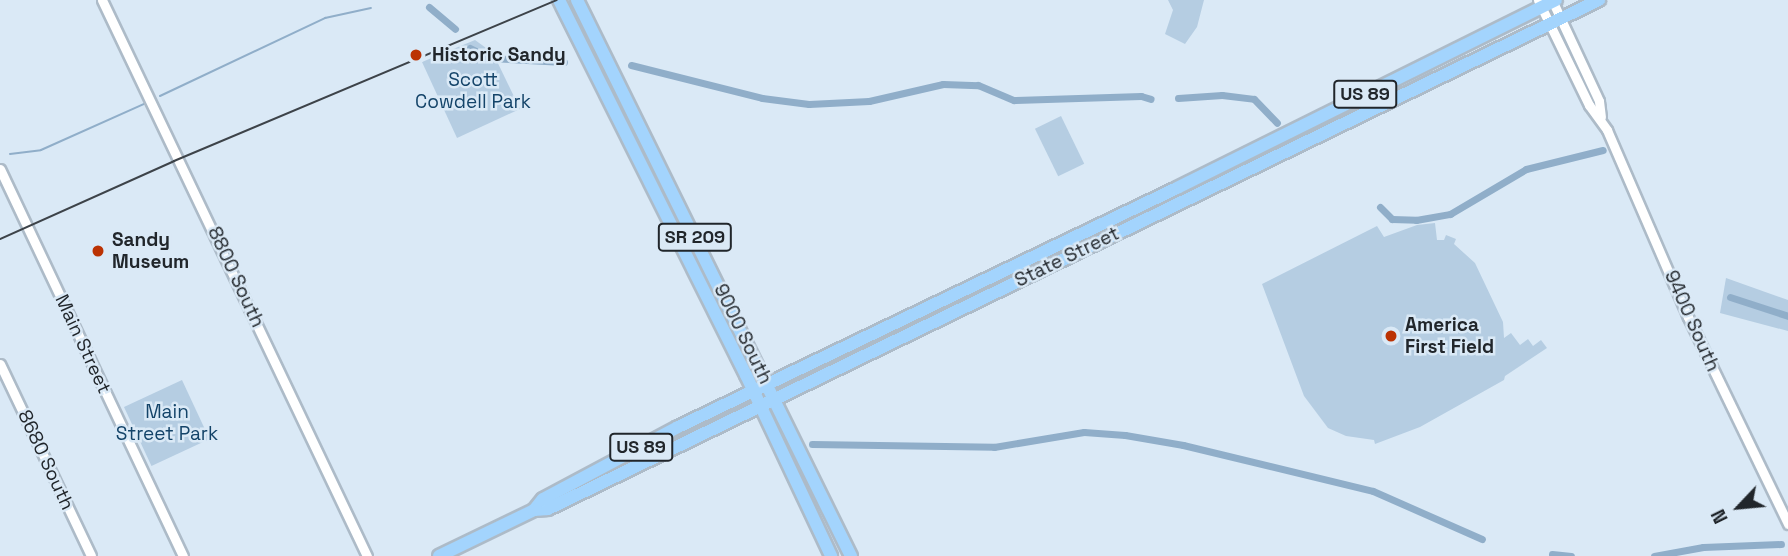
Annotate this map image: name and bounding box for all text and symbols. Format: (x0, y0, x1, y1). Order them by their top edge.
place label: Historic Sandy (432, 44, 566, 66)
marker: Historic Sandy (406, 45, 426, 65)
park label: Scott Cowdell Park (415, 69, 531, 113)
road number: US 89 (1332, 80, 1398, 108)
road number: SR 209 (656, 222, 734, 251)
street label: State Street (1011, 222, 1123, 292)
street label: 8800 South (203, 223, 269, 331)
place label: Sandy Museum (112, 229, 189, 273)
marker: Sandy Museum (90, 243, 106, 259)
street label: 9400 South (1660, 267, 1724, 375)
street label: 9000 South (709, 280, 777, 388)
street label: Main Street (50, 291, 116, 397)
place label: America First Field (1405, 314, 1494, 358)
marker: America First Field (1383, 328, 1399, 344)
park label: Main Street Park (116, 401, 218, 445)
street label: 8680 South (13, 406, 79, 514)
road number: US 89 (608, 432, 674, 462)
north arrow (1704, 472, 1774, 542)
text: N (1706, 505, 1734, 528)

